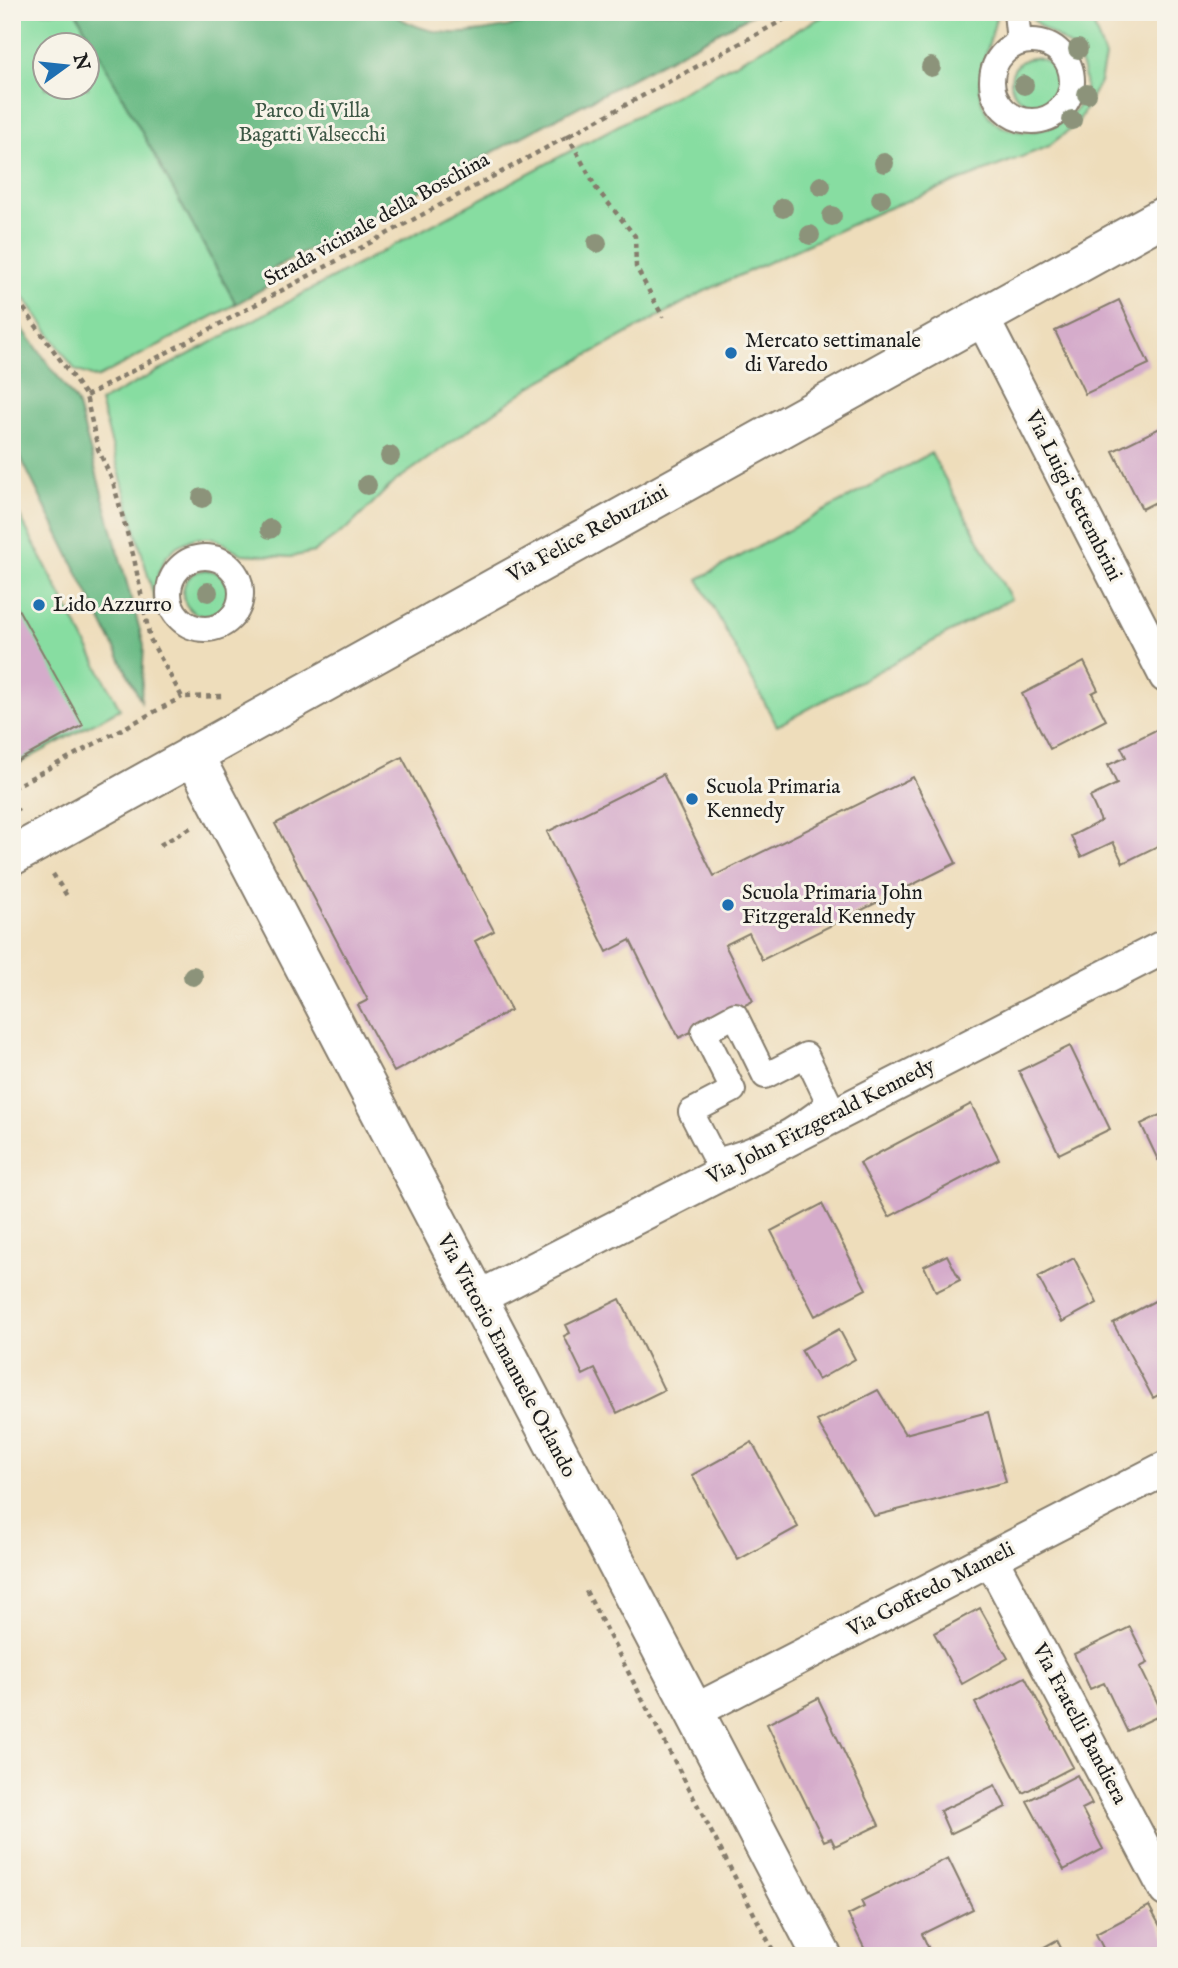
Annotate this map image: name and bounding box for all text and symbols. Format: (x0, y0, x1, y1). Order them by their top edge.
north arrow (32, 32, 102, 102)
text: N (67, 50, 94, 74)
park label: Parco di Villa Bagatti Valsecchi (238, 98, 386, 149)
street label: Strada vicinale della Boschina (259, 146, 495, 293)
place label: Mercato settimanale di Varedo (745, 328, 921, 379)
marker: Mercato settimanale di Varedo (723, 345, 739, 361)
street label: Via Luigi Settembrini (1018, 405, 1128, 586)
street label: Via Felice Rebuzzini (502, 479, 673, 590)
place label: Lido Azzurro (53, 592, 172, 619)
marker: Lido Azzurro (31, 597, 47, 613)
place label: Scuola Primaria Kennedy (706, 774, 841, 825)
marker: Scuola Primaria Kennedy (684, 791, 700, 807)
place label: Scuola Primaria John Fitzgerald Kennedy (742, 880, 923, 931)
marker: Scuola Primaria John Fitzgerald Kennedy (720, 897, 736, 913)
street label: Via John Fitzgerald Kennedy (701, 1052, 940, 1192)
street label: Via Vittorio Emanuele Orlando (430, 1229, 582, 1482)
street label: Via Goffredo Mameli (842, 1536, 1019, 1644)
street label: Via Fratelli Bandiera (1025, 1638, 1133, 1810)

